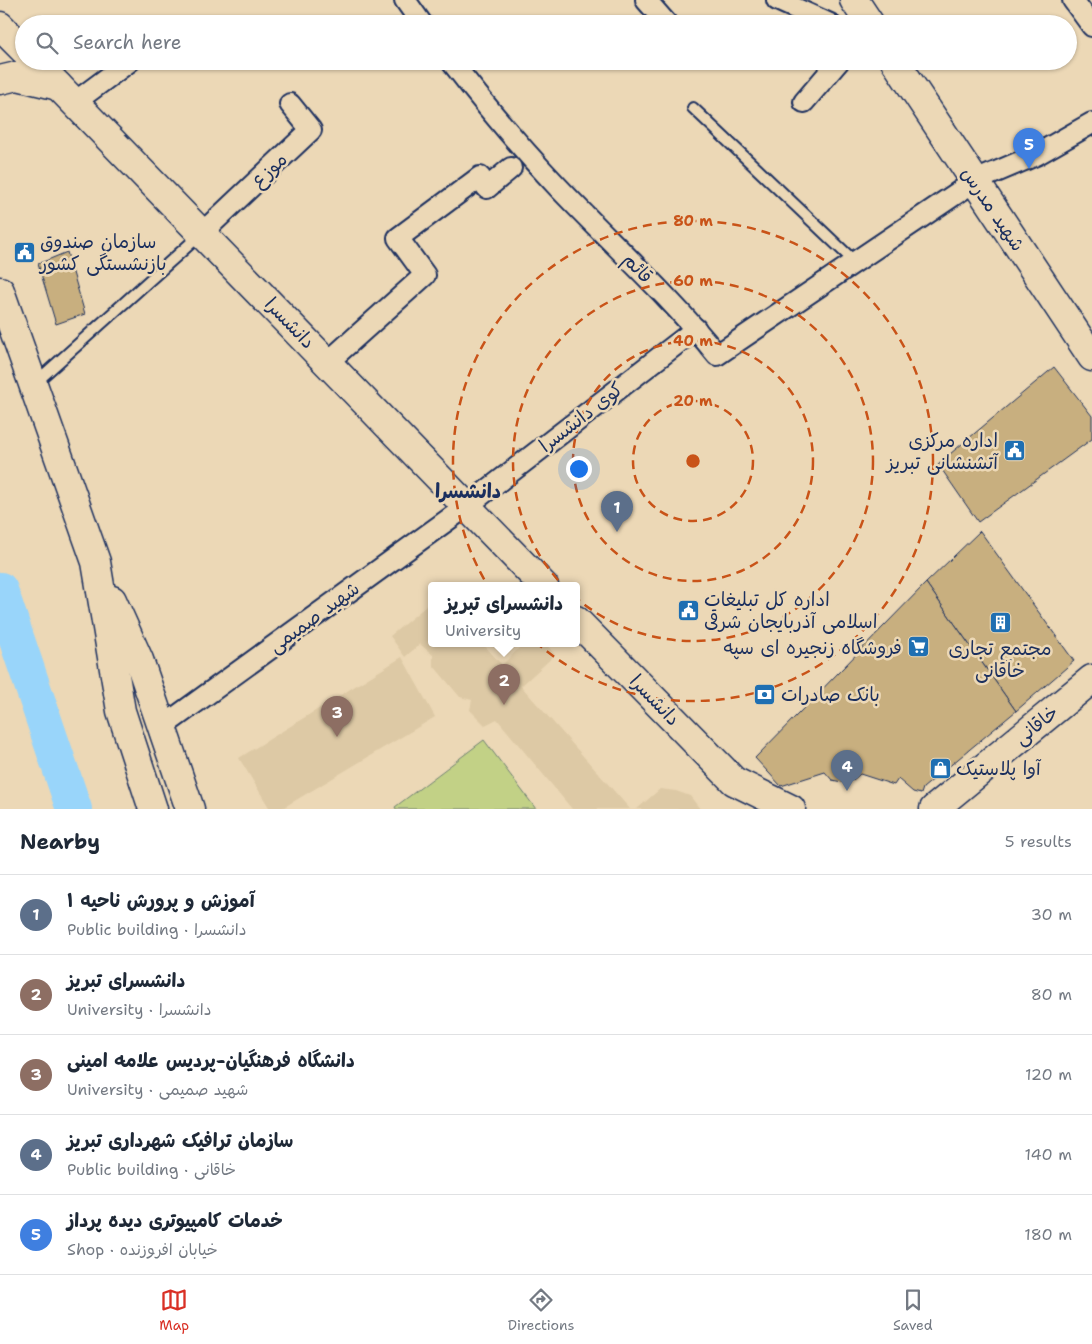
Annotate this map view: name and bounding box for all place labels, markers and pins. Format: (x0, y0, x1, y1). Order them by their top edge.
pin: 5 (1013, 128, 1045, 169)
place label: سازمان صندوق بازنشستگی کشور (38, 229, 167, 276)
public building icon: سازمان صندوق بازنشستگی کشور (12, 240, 36, 264)
place label: اداره مرکزی آتشنشانی تبریز (885, 428, 999, 475)
public building icon: اداره مرکزی آتشنشانی تبریز (1002, 439, 1026, 463)
centre of rings (684, 452, 702, 470)
pin: 1 (601, 491, 633, 532)
place label: اداره کل تبلیغات اسلامی آذربایجان شرقی (704, 587, 877, 634)
public building icon: اداره کل تبلیغات اسلامی آذربایجان شرقی (676, 598, 700, 622)
building icon: مجتمع تجاری خاقانی (988, 610, 1012, 634)
place label: فروشگاه زنجیره ای سپه (723, 635, 902, 660)
supermarket icon: فروشگاه زنجیره ای سپه (906, 635, 930, 659)
place label: مجتمع تجاری خاقانی (948, 636, 1052, 683)
pin: 2 (488, 664, 520, 705)
bank icon: بانک صادرات (753, 682, 777, 706)
place label: بانک صادرات (781, 682, 880, 707)
pin: 3 (321, 696, 353, 737)
pin: 4 (831, 750, 863, 791)
shop icon: آوا پلاستیک (928, 756, 952, 780)
place label: آوا پلاستیک (956, 756, 1042, 781)

